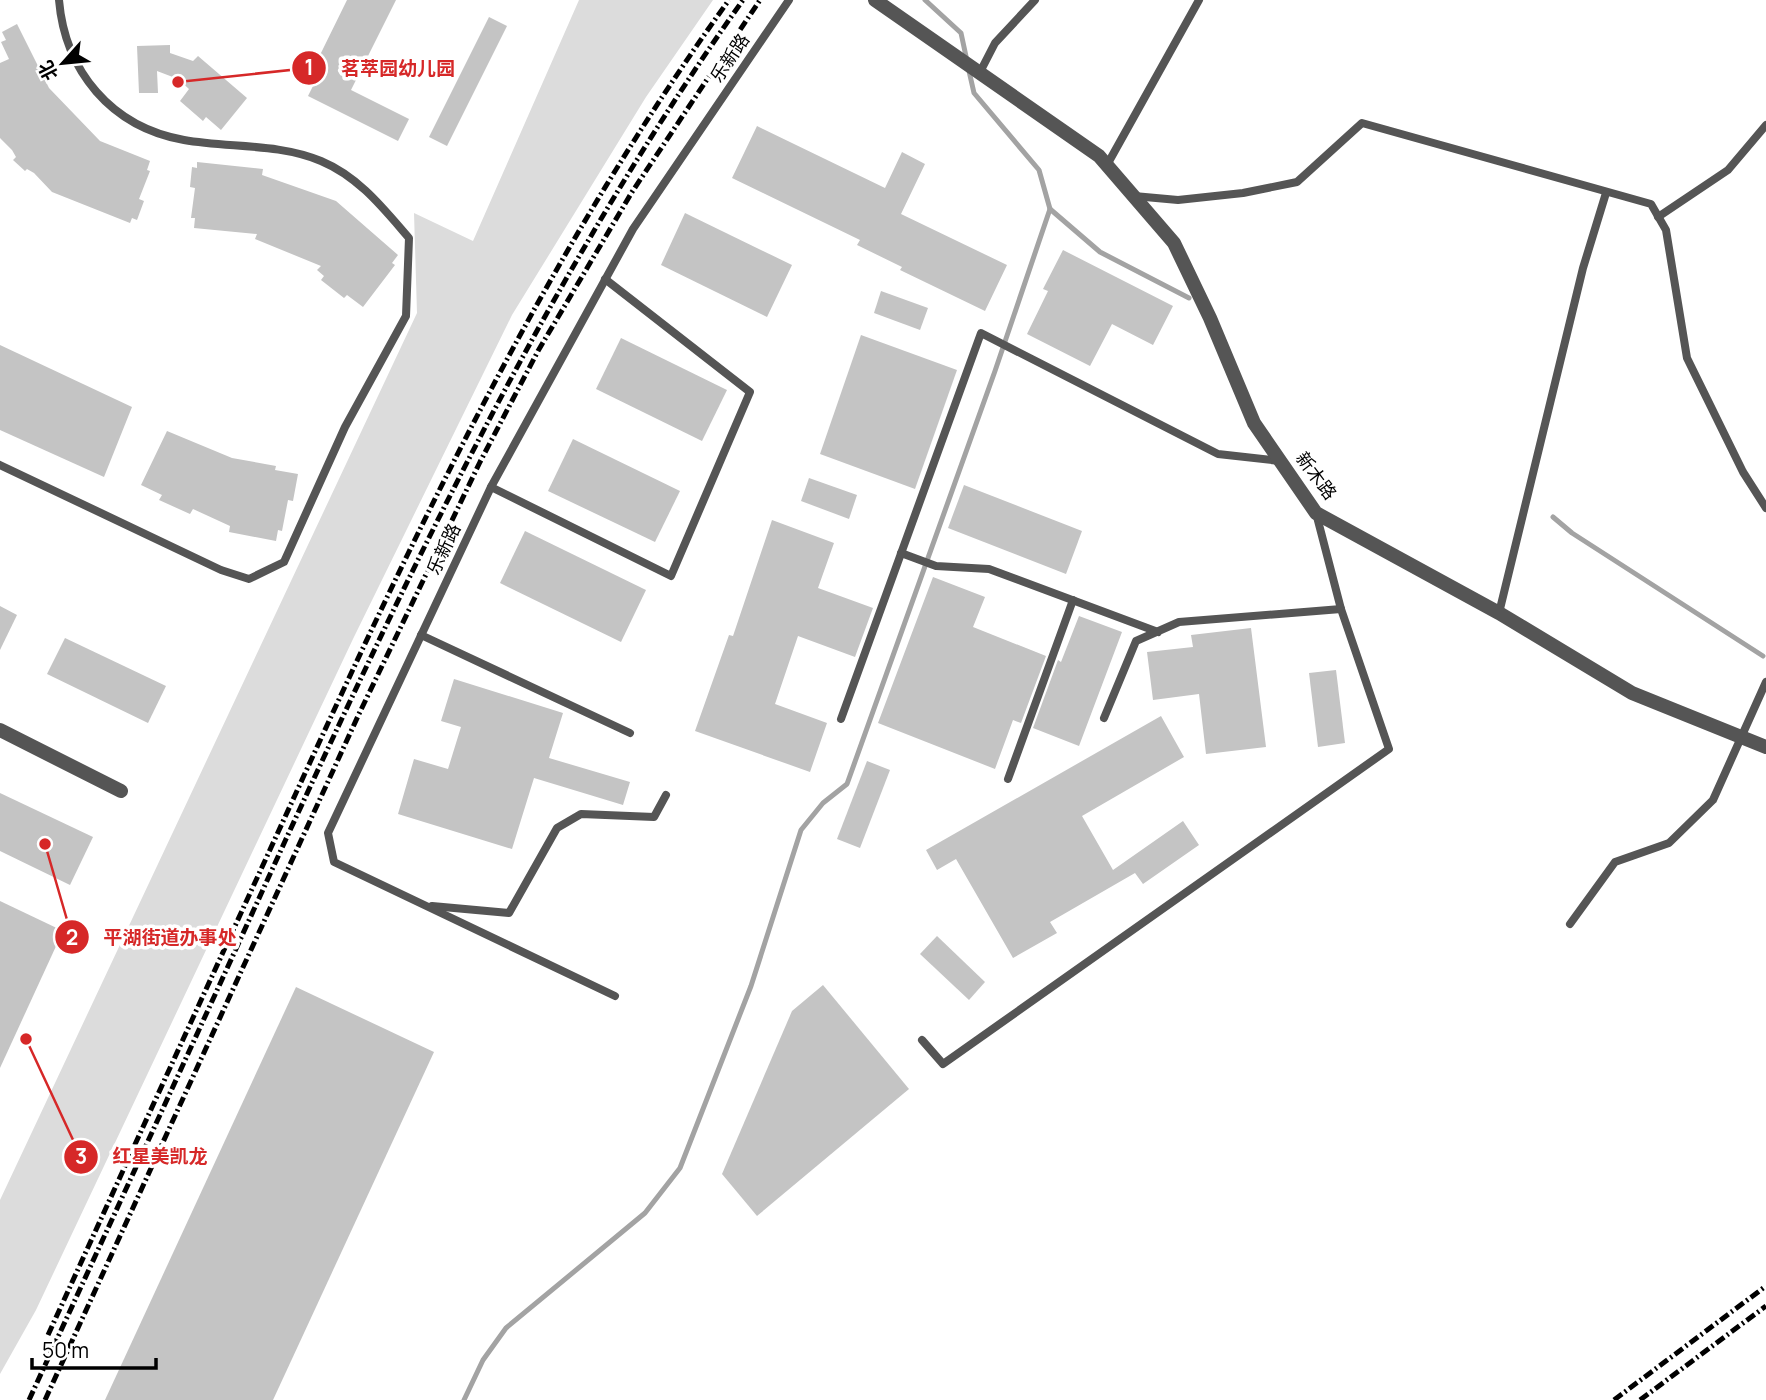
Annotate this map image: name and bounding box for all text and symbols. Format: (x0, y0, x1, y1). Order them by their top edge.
north arrow (28, 28, 98, 98)
street label: 乐新路 (704, 28, 754, 87)
callout: 茗萃园幼儿园 (292, 48, 469, 88)
text: 1 (304, 53, 314, 81)
text: 茗萃园幼儿园 (341, 55, 455, 81)
text: 北 (32, 56, 64, 85)
street label: 新木路 (1291, 447, 1343, 504)
street label: 乐新路 (421, 519, 465, 578)
callout: 平湖街道办事处 (54, 917, 250, 957)
text: 2 (66, 923, 78, 951)
text: 平湖街道办事处 (103, 924, 237, 950)
callout: 红星美凯龙 (63, 1137, 221, 1177)
text: 3 (75, 1142, 87, 1170)
text: 红星美凯龙 (112, 1143, 208, 1169)
scale bar (32, 1326, 156, 1370)
text: 50 m (42, 1336, 89, 1364)

